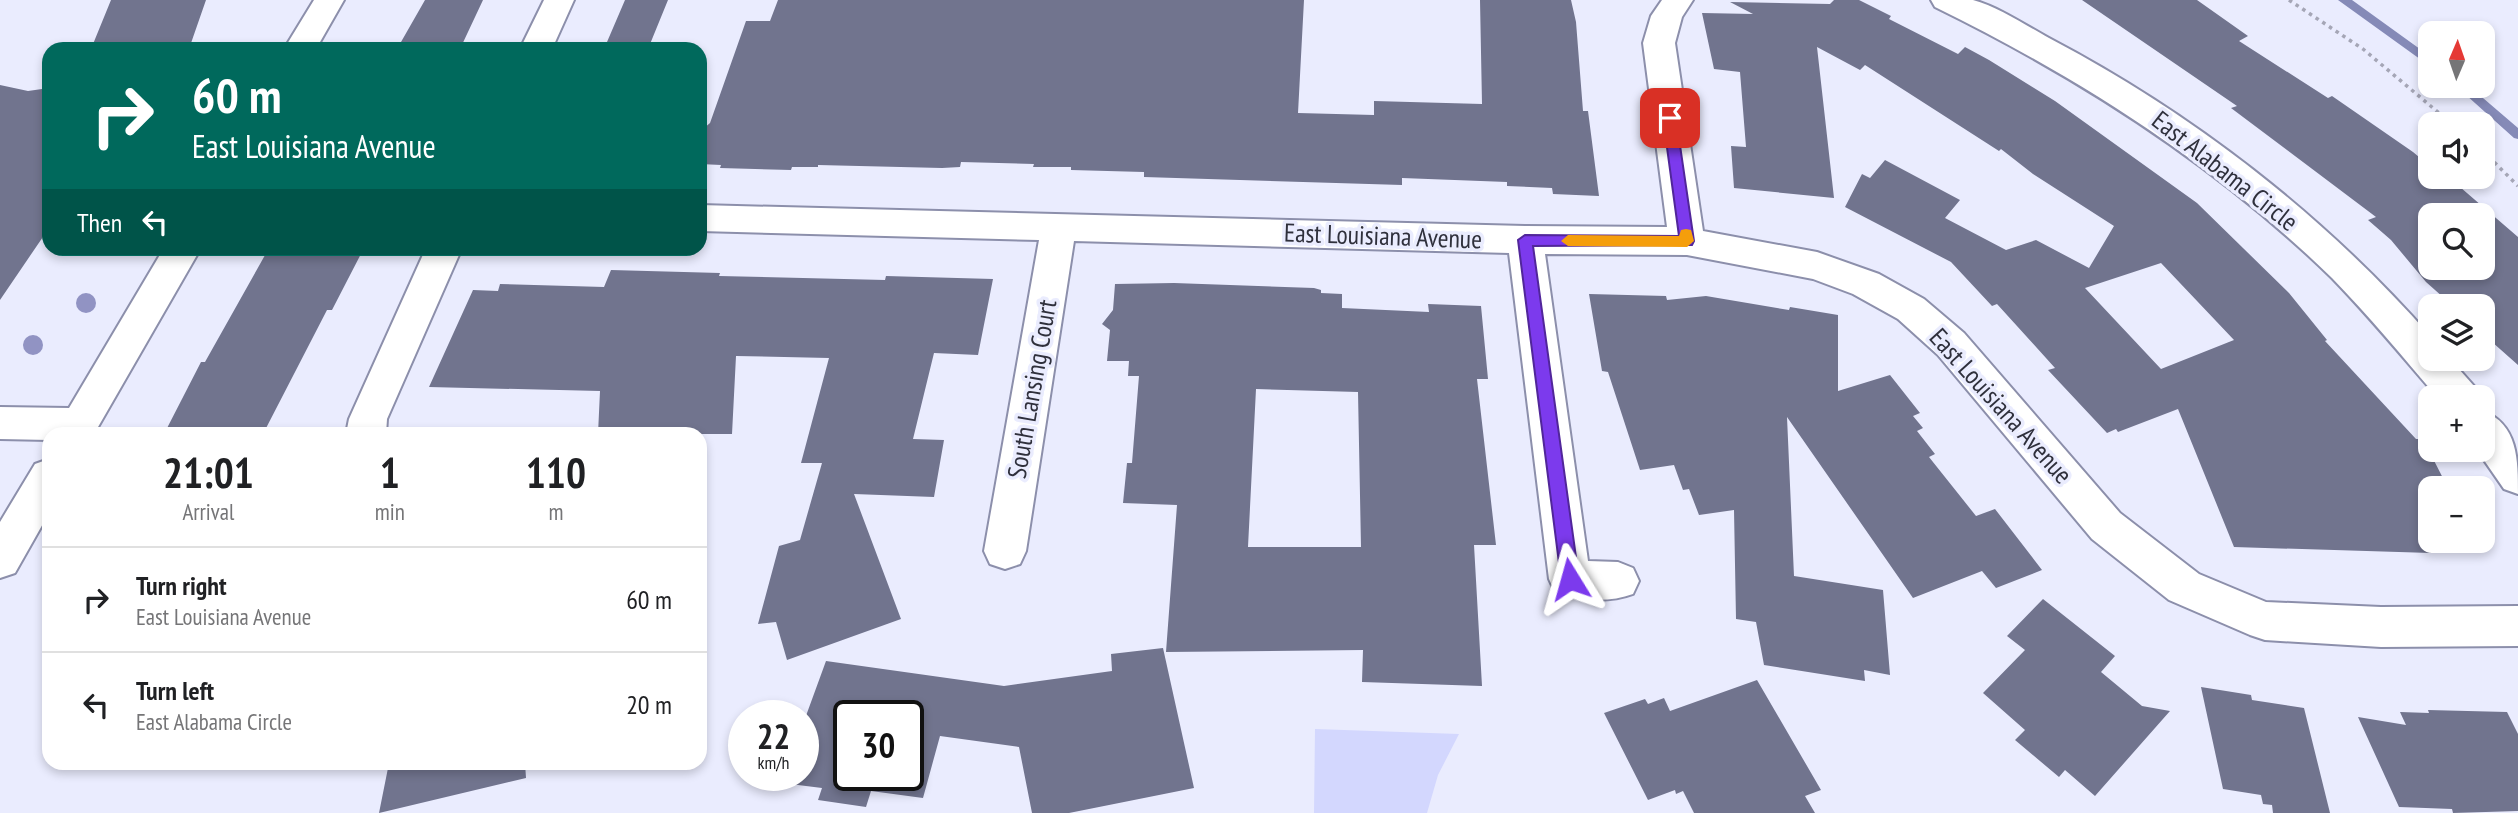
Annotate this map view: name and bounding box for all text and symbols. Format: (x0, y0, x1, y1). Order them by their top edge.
north arrow (2418, 21, 2496, 98)
map controls (2418, 21, 2495, 553)
text: 60 m (192, 63, 281, 127)
icon: right (77, 70, 168, 161)
pin (1640, 88, 1700, 148)
icon: arrive (1651, 99, 1689, 137)
street label: East Alabama Circle (2146, 103, 2305, 238)
button: sound (2418, 112, 2495, 189)
text: East Louisiana Avenue (192, 125, 436, 167)
icon: left (136, 203, 174, 241)
button: search (2418, 203, 2495, 280)
text: Then (77, 206, 122, 239)
street label: East Louisiana Avenue (1283, 216, 1483, 255)
button: layers (2418, 294, 2495, 371)
street label: South Lansing Court (1000, 297, 1063, 481)
street label: East Louisiana Avenue (1923, 321, 2080, 490)
button: + (2418, 385, 2495, 462)
text: 21:01 (163, 445, 254, 500)
text: 1 (380, 445, 400, 500)
text: 110 (526, 445, 586, 500)
button: − (2418, 476, 2495, 553)
text: Arrival (182, 497, 234, 526)
text: min (375, 497, 405, 526)
text: m (548, 497, 563, 526)
position arrow (1533, 542, 1607, 616)
text: Turn right (136, 569, 227, 602)
icon: right (77, 581, 115, 619)
text: 60 m (626, 583, 672, 616)
text: East Louisiana Avenue (136, 602, 311, 631)
text: Turn left (136, 674, 214, 707)
icon: left (77, 686, 115, 724)
text: 20 m (626, 688, 672, 721)
speed limit sign: 30 (833, 700, 924, 791)
text: East Alabama Circle (136, 707, 292, 736)
text: 22 (757, 713, 790, 759)
text: km/h (758, 751, 789, 774)

